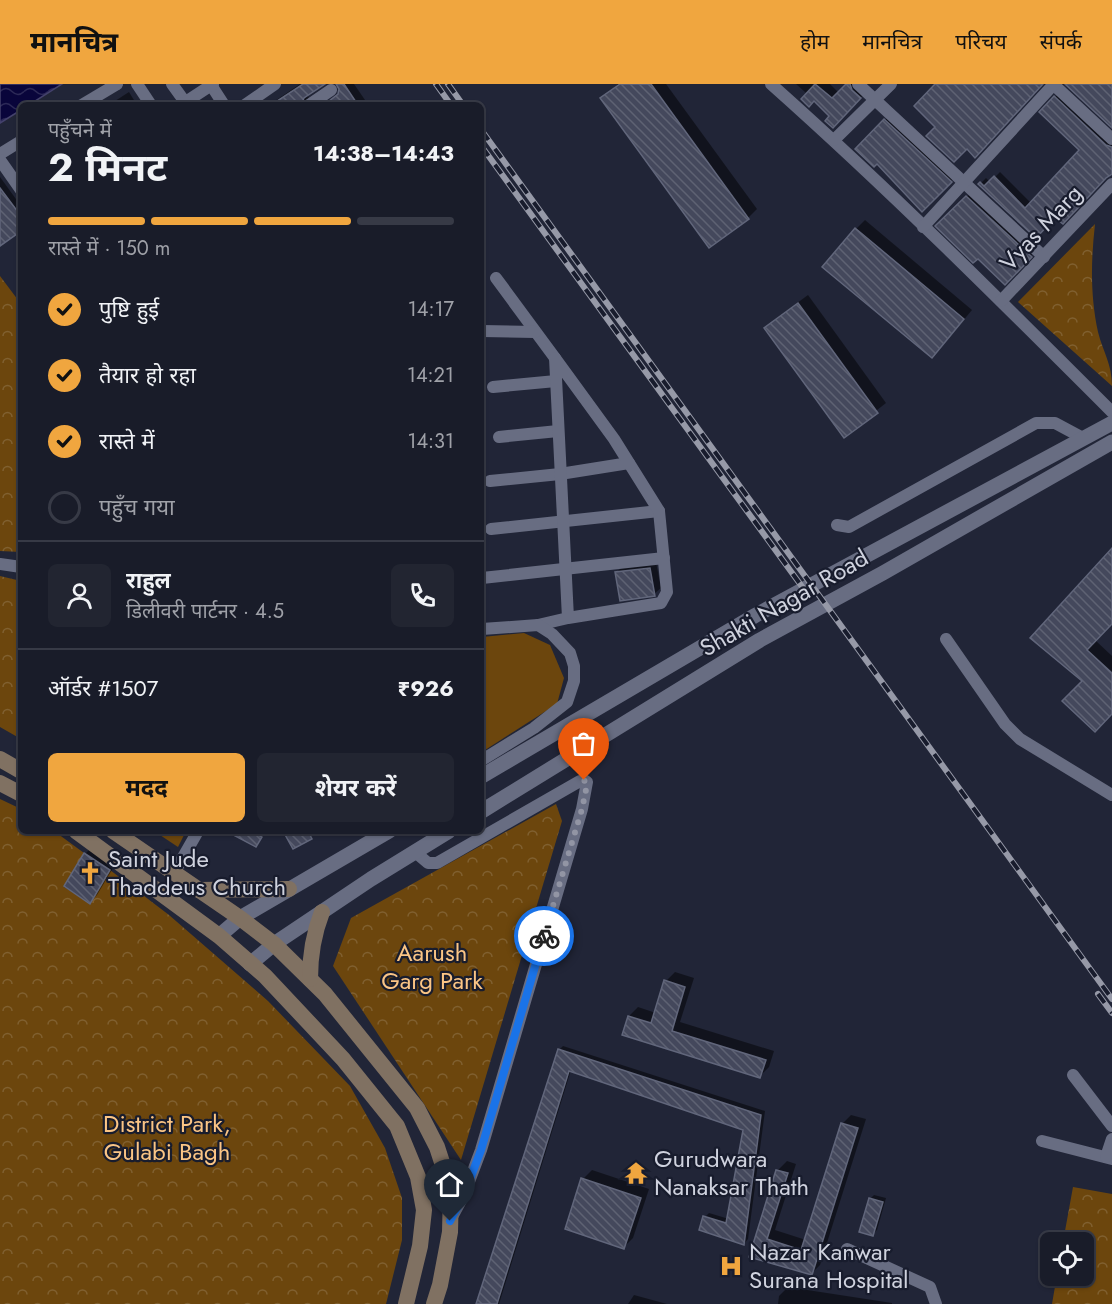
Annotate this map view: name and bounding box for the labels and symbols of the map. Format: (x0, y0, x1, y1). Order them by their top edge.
street label: Vyas Marg (991, 176, 1090, 279)
street label: Shakti Nagar Road (693, 540, 875, 665)
pin (558, 718, 609, 780)
place label: Saint Jude Thaddeus Church (108, 841, 286, 904)
church icon: Saint Jude Thaddeus Church (77, 860, 103, 886)
courier (514, 906, 574, 966)
park label: Aarush Garg Park (381, 935, 483, 998)
park label: District Park, Gulabi Bagh (103, 1106, 231, 1169)
place label: Gurudwara Nanaksar Thath (654, 1141, 809, 1204)
pin (424, 1159, 475, 1221)
temple icon: Gurudwara Nanaksar Thath (623, 1160, 649, 1186)
place label: Nazar Kanwar Surana Hospital (749, 1234, 909, 1297)
hospital icon: Nazar Kanwar Surana Hospital (718, 1253, 744, 1279)

